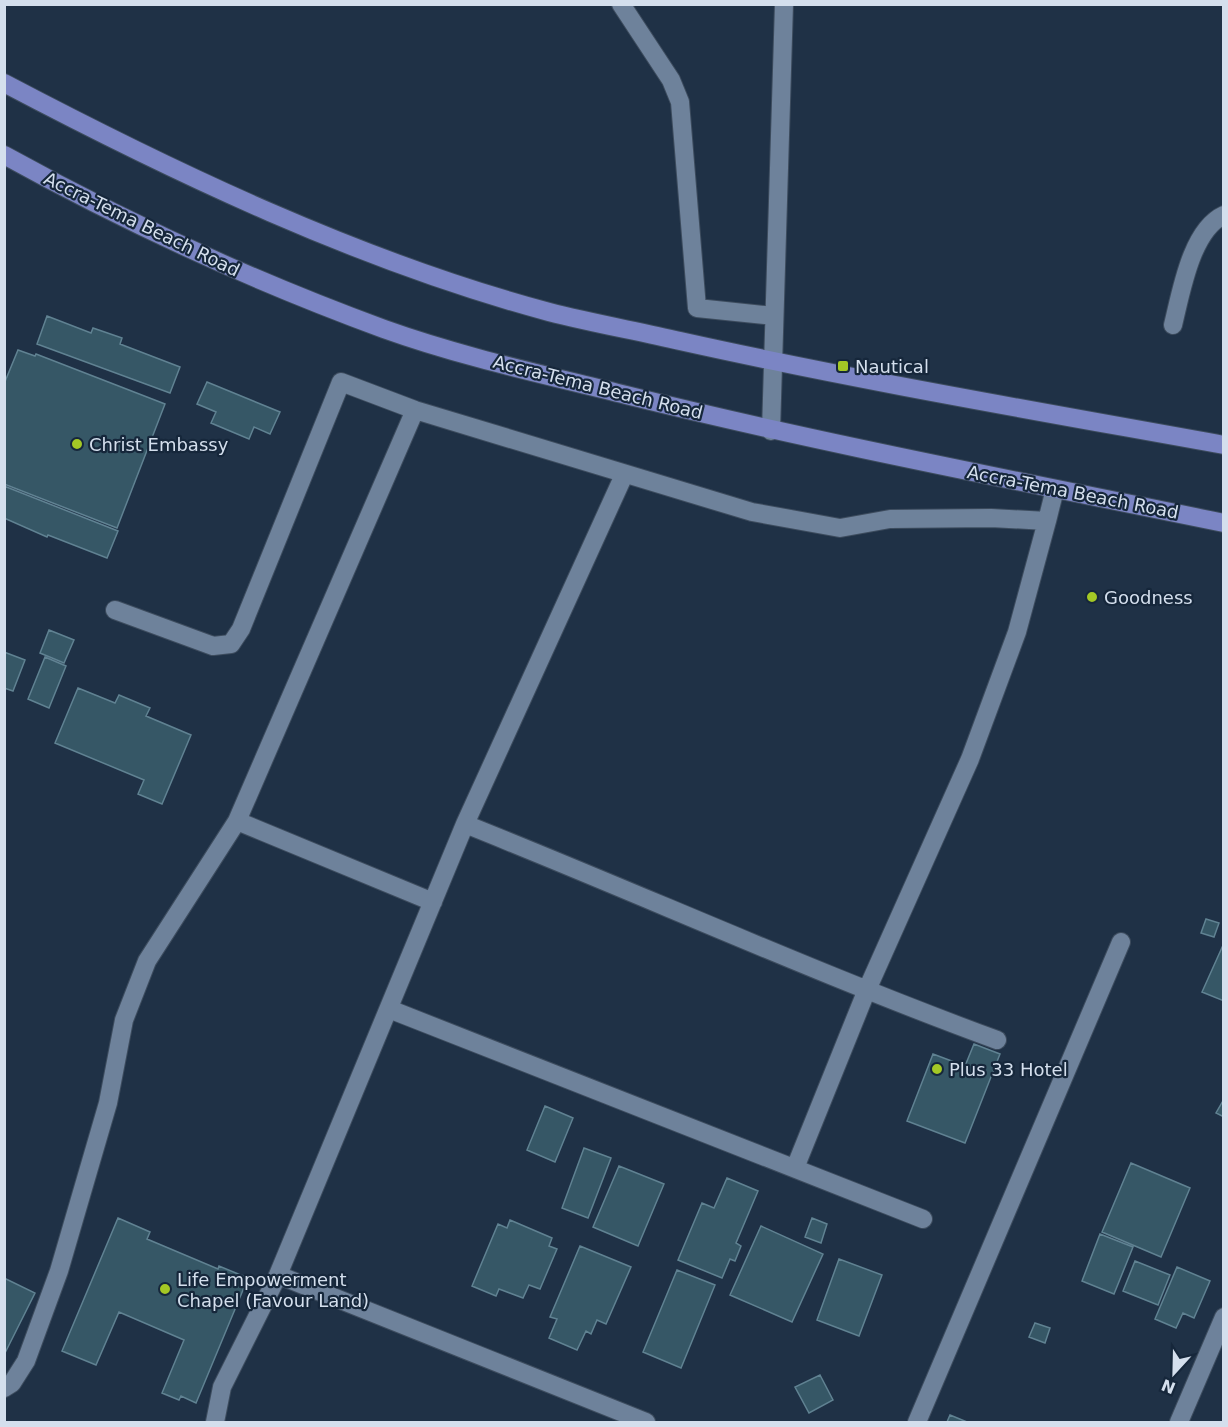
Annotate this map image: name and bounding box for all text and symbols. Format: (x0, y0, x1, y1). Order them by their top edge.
street label: Accra-Tema Beach Road (41, 167, 243, 281)
street label: Accra-Tema Beach Road (491, 351, 705, 423)
place label: Nautical (855, 356, 929, 377)
marker: Nautical (836, 359, 850, 373)
place label: Christ Embassy (89, 434, 229, 455)
marker: Christ Embassy (70, 437, 84, 451)
street label: Accra-Tema Beach Road (965, 461, 1181, 523)
place label: Goodness (1104, 587, 1193, 608)
marker: Goodness (1085, 590, 1099, 604)
place label: Plus 33 Hotel (949, 1059, 1068, 1080)
marker: Plus 33 Hotel (930, 1062, 944, 1076)
place label: Life Empowerment Chapel (Favour Land) (177, 1269, 369, 1311)
marker: Life Empowerment Chapel (Favour Land) (158, 1282, 172, 1296)
north arrow (1144, 1343, 1204, 1403)
text: N (1159, 1375, 1178, 1398)

